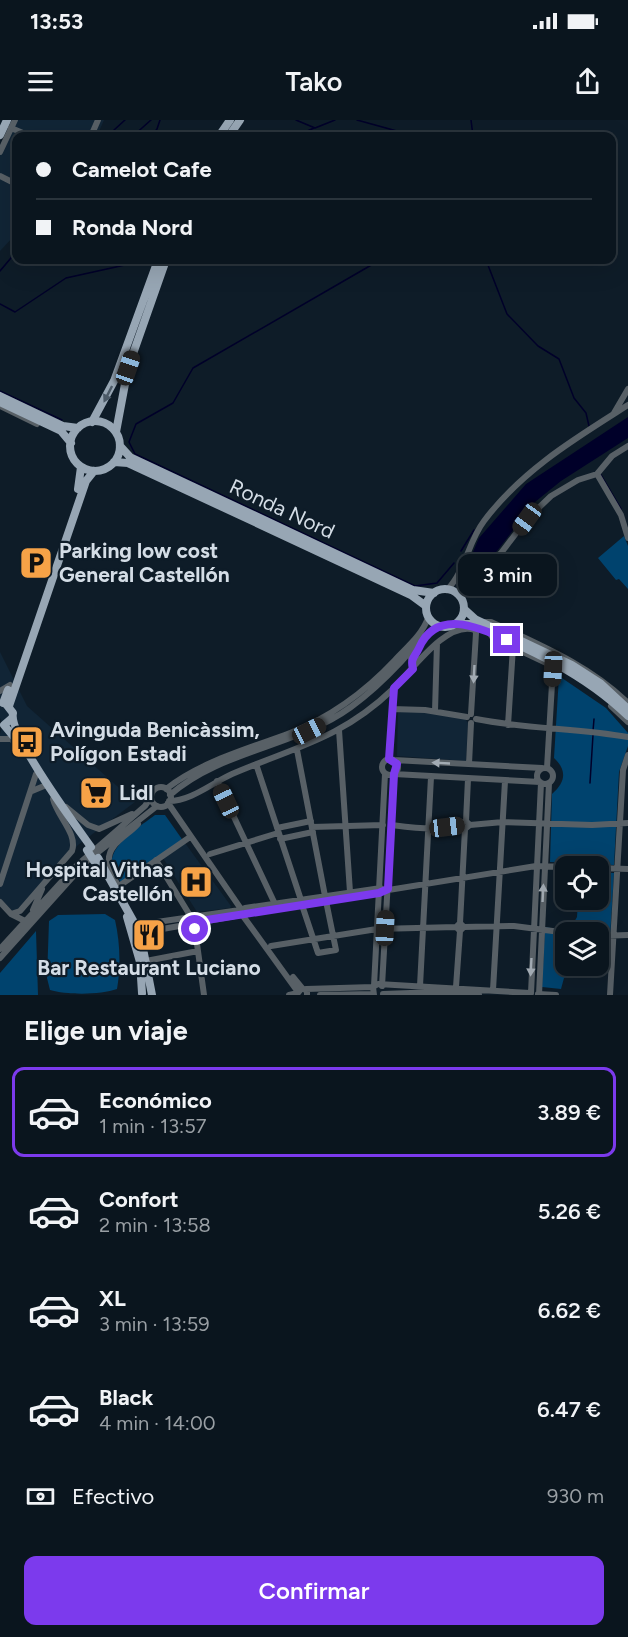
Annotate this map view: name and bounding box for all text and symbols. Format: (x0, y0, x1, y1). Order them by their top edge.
text: 13:53 (30, 8, 83, 35)
icon: menu (24, 65, 57, 98)
text: Tako (286, 65, 342, 98)
icon: share (571, 65, 604, 98)
text: Camelot Cafe (72, 156, 212, 183)
text: Ronda Nord (72, 214, 193, 241)
car (114, 348, 142, 388)
one-way arrow (103, 386, 113, 403)
street label: Ronda Nord (226, 473, 339, 544)
car (509, 499, 545, 539)
place label: Parking low cost General Castellón (59, 538, 230, 587)
parking icon: Parking low cost General Castellón (18, 545, 54, 581)
callout: 3 min (458, 553, 556, 595)
text: 3 min (483, 563, 532, 587)
route end (493, 626, 520, 653)
car (543, 651, 563, 687)
one-way arrow (469, 664, 478, 683)
car (289, 715, 329, 747)
place label: Avinguda Benicàssim, Polígon Estadi (50, 717, 260, 766)
bus stop icon: Avinguda Benicàssim, Polígon Estadi (9, 724, 45, 760)
one-way arrow (432, 758, 451, 767)
supermarket icon: Lidl (78, 775, 114, 811)
place label: Lidl (119, 780, 153, 805)
car (210, 781, 242, 821)
car (428, 816, 466, 838)
map controls (555, 856, 609, 976)
button: locate (555, 856, 609, 910)
place label: Hospital Vithas Castellón (25, 857, 173, 906)
hospital icon: Hospital Vithas Castellón (178, 864, 214, 900)
one-way arrow (538, 883, 548, 902)
car (375, 910, 395, 946)
route start (181, 915, 208, 942)
restaurant icon: Bar Restaurant Luciano (131, 917, 167, 953)
button: layers (555, 922, 609, 976)
place label: Bar Restaurant Luciano (37, 955, 261, 980)
one-way arrow (526, 957, 535, 976)
text: Elige un viaje (24, 1014, 188, 1047)
icon: car (27, 1085, 81, 1139)
text: Económico (99, 1087, 212, 1114)
text: 3.89 € (537, 1099, 601, 1126)
text: 1 min · 13:57 (99, 1114, 206, 1138)
icon: car (27, 1184, 81, 1238)
text: Confort (99, 1186, 179, 1213)
text: 5.26 € (538, 1198, 601, 1225)
text: 2 min · 13:58 (99, 1213, 211, 1237)
icon: car (27, 1283, 81, 1337)
text: XL (99, 1285, 126, 1312)
text: 6.62 € (538, 1297, 601, 1324)
text: 3 min · 13:59 (99, 1312, 210, 1336)
icon: car (27, 1382, 81, 1436)
text: Black (99, 1384, 153, 1411)
text: 6.47 € (537, 1396, 601, 1423)
text: 4 min · 14:00 (99, 1411, 216, 1435)
icon: cash (24, 1480, 57, 1513)
text: Efectivo (72, 1483, 154, 1510)
text: 930 m (547, 1484, 604, 1508)
button: Confirmar (24, 1556, 604, 1625)

